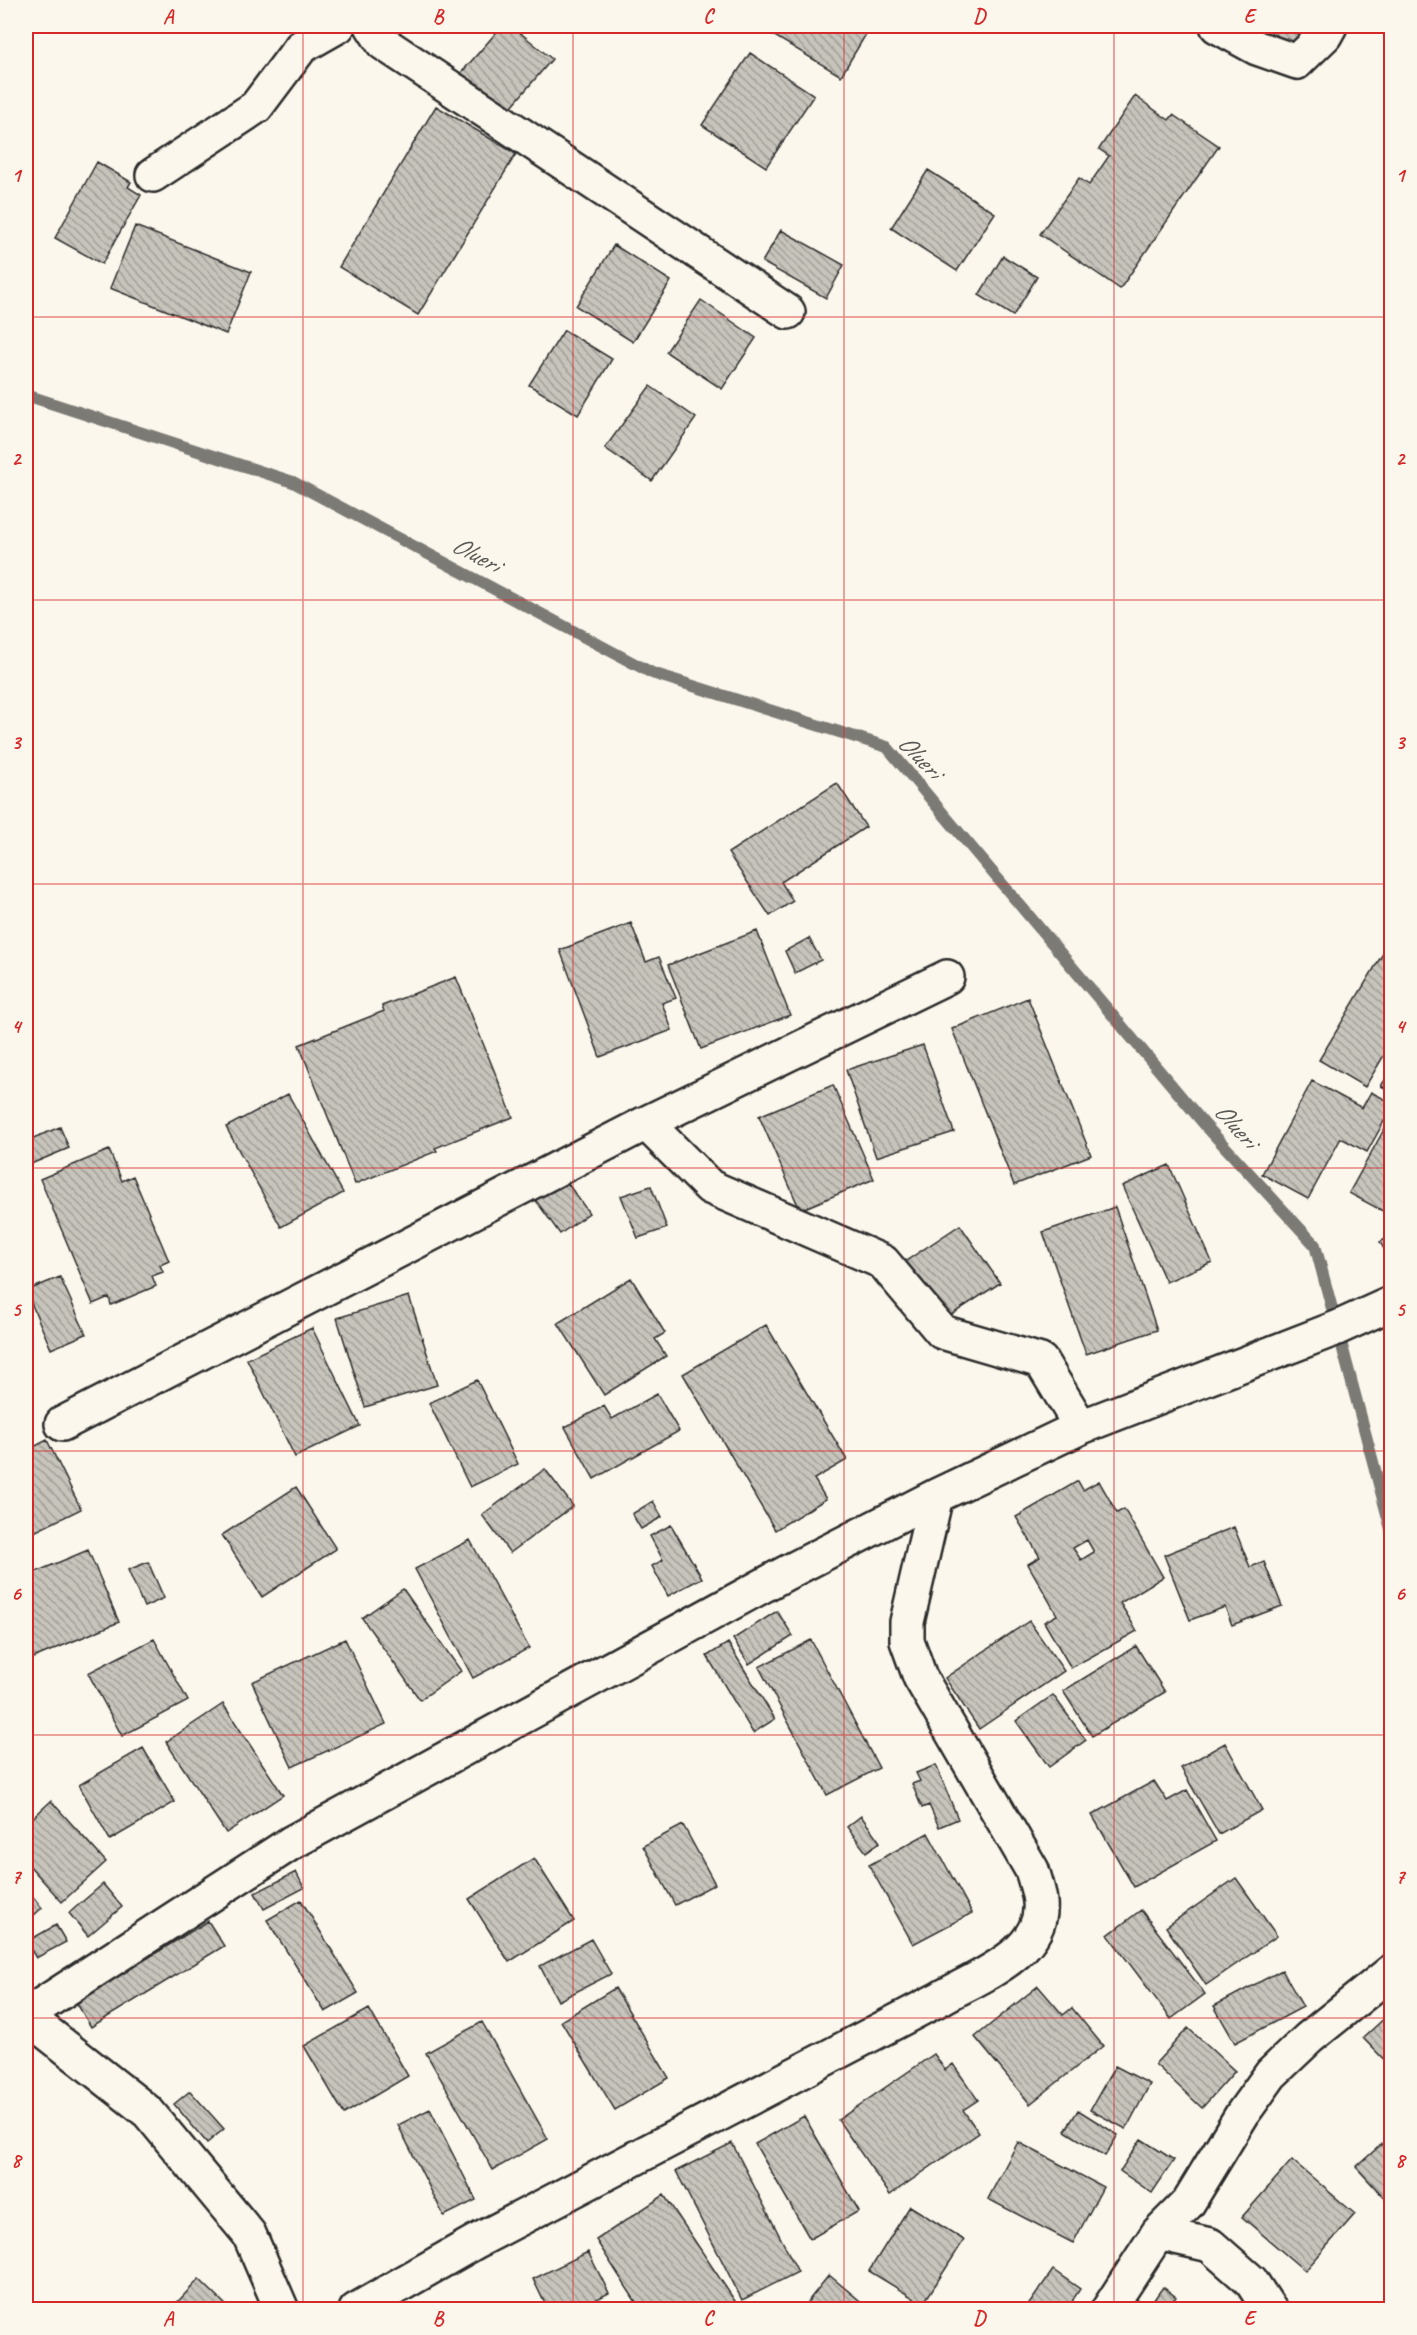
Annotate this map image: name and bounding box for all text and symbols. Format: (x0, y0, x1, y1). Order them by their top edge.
text: A (163, 4, 175, 29)
text: B (433, 4, 445, 29)
text: C (703, 4, 715, 29)
text: D (973, 4, 987, 29)
text: E (1244, 4, 1258, 29)
text: 1 (12, 163, 23, 188)
text: 1 (1396, 163, 1407, 188)
text: 2 (12, 446, 23, 471)
text: 2 (1396, 446, 1407, 471)
water label: Olueri (446, 528, 511, 583)
water label: Olueri (891, 727, 954, 790)
text: 3 (12, 730, 23, 755)
text: 3 (1396, 730, 1407, 755)
text: 4 (12, 1014, 24, 1039)
text: 4 (1396, 1014, 1408, 1039)
water label: Olueri (1207, 1095, 1269, 1159)
text: 5 (12, 1297, 23, 1322)
text: 5 (1396, 1297, 1407, 1322)
text: 6 (11, 1581, 22, 1606)
text: 6 (1395, 1581, 1406, 1606)
text: 7 (12, 1864, 23, 1889)
text: 7 (1396, 1864, 1407, 1889)
text: 8 (12, 2148, 24, 2173)
text: 8 (1396, 2148, 1408, 2173)
text: A (163, 2306, 175, 2331)
text: B (433, 2306, 445, 2331)
text: C (703, 2306, 715, 2331)
text: D (973, 2306, 987, 2331)
text: E (1244, 2306, 1258, 2331)

